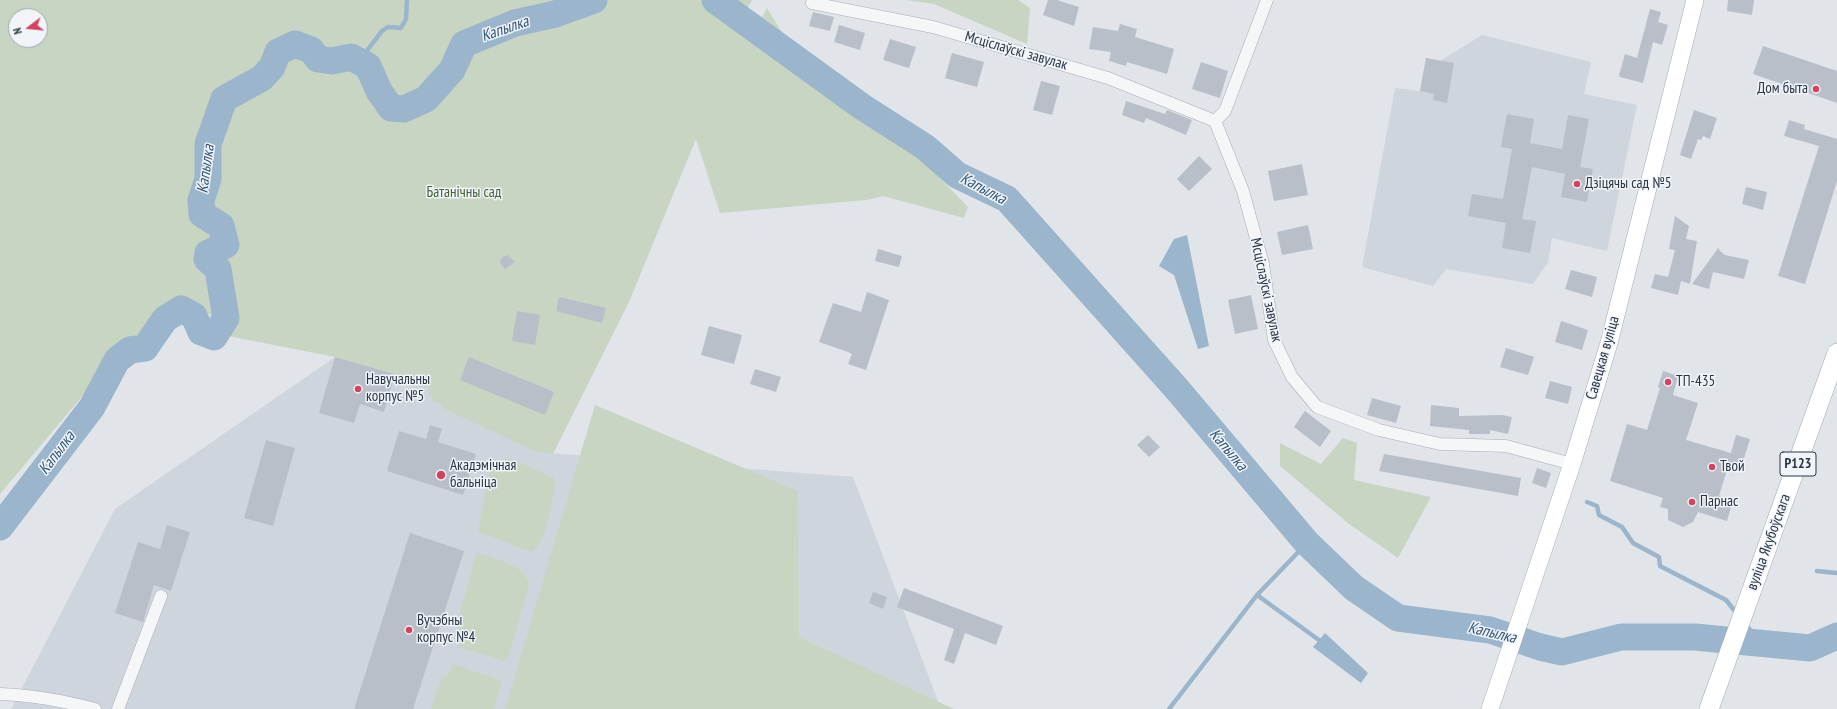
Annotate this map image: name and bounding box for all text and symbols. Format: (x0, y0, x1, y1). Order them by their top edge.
north arrow (8, 8, 48, 48)
water label: Капылка (479, 12, 531, 46)
text: N (10, 26, 25, 36)
street label: Мсціслаўскі завулак (963, 28, 1069, 74)
place label: Дом быта (1757, 80, 1808, 98)
marker: Дом быта (1811, 84, 1821, 94)
water label: Капылка (193, 143, 219, 195)
water label: Капылка (957, 169, 1009, 209)
place label: Дзіцячы сад №5 (1585, 175, 1672, 193)
marker: Дзіцячы сад №5 (1572, 179, 1582, 189)
park label: Батанічны сад (427, 184, 501, 202)
street label: Мсціслаўскі завулак (1246, 236, 1286, 344)
street label: Савецкая вуліца (1582, 314, 1624, 402)
place label: Навучальны корпус №5 (366, 371, 430, 406)
place label: ТП-435 (1676, 373, 1715, 391)
marker: ТП-435 (1663, 377, 1673, 387)
marker: Навучальны корпус №5 (353, 384, 363, 394)
water label: Капылка (1205, 425, 1251, 475)
water label: Капылка (35, 428, 79, 478)
road number: Р123 (1780, 452, 1816, 476)
place label: Акадэмічная бальніца (450, 457, 516, 492)
place label: Твой (1720, 458, 1744, 476)
marker: Твой (1707, 462, 1717, 472)
marker: Акадэмічная бальніца (435, 469, 447, 481)
street label: вуліца Якубоўскага (1743, 491, 1795, 593)
place label: Парнас (1700, 493, 1738, 511)
marker: Парнас (1687, 497, 1697, 507)
place label: Вучэбны корпус №4 (417, 612, 475, 647)
water label: Капылка (1466, 618, 1518, 648)
marker: Вучэбны корпус №4 (404, 625, 414, 635)

